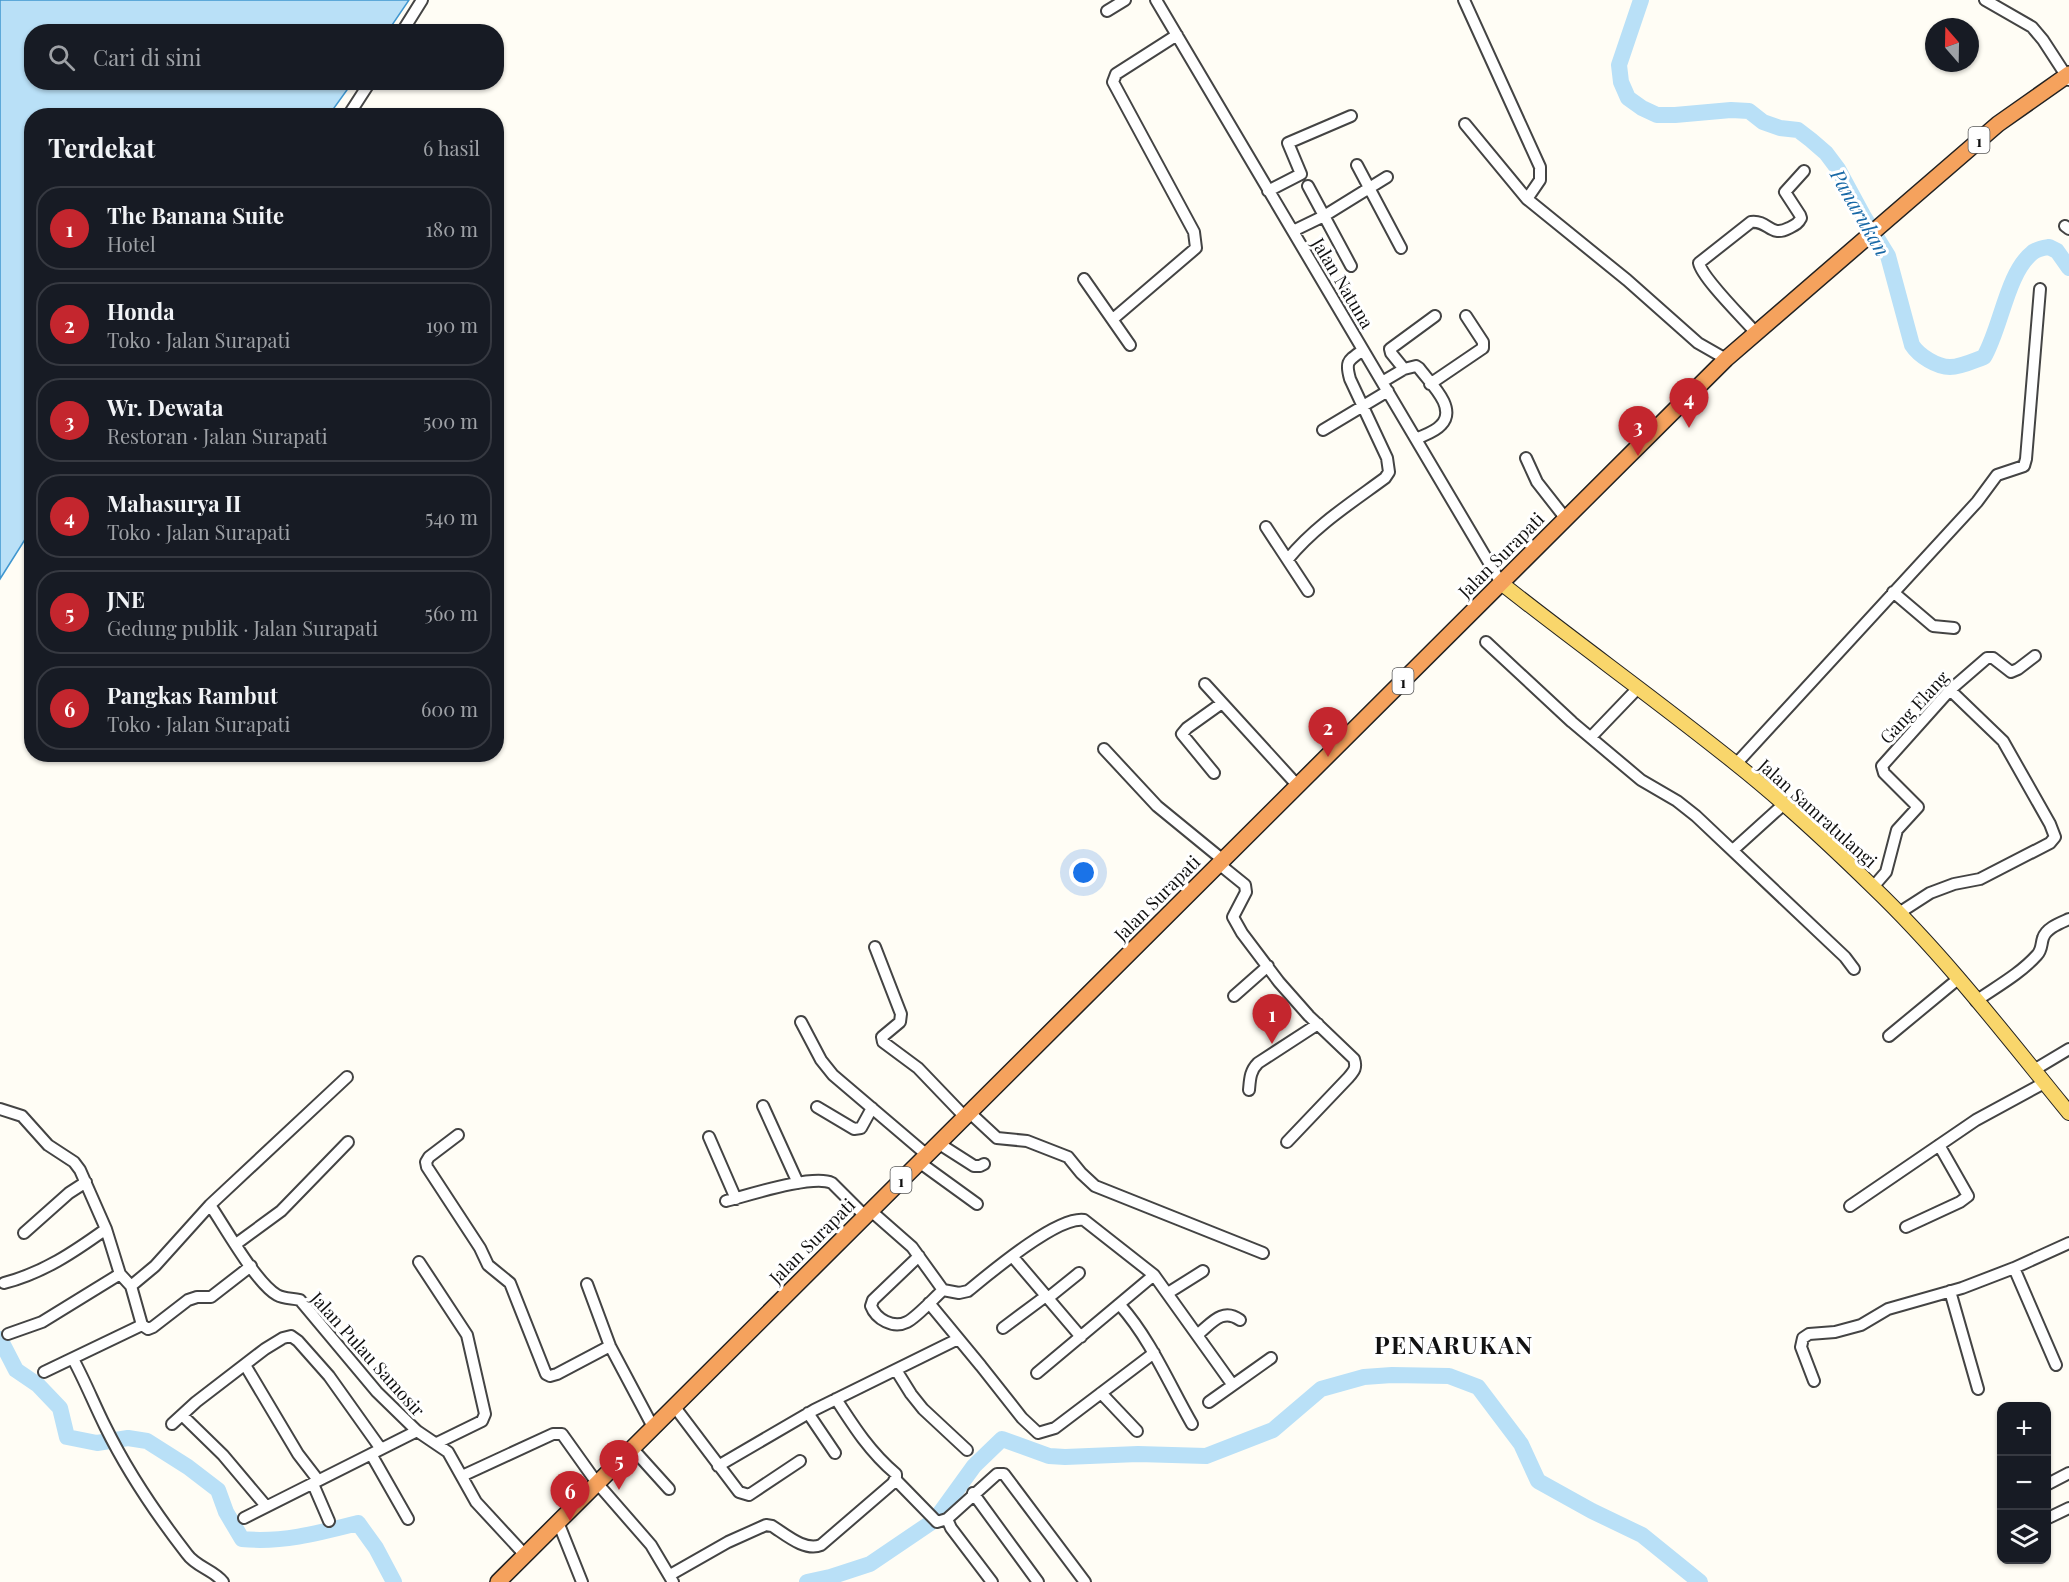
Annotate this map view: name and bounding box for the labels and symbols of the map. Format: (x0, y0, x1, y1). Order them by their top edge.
north arrow (1925, 18, 1979, 72)
road number: 1 (1968, 127, 1990, 153)
water label: Panarukan (1825, 163, 1897, 260)
street label: Jalan Natuna (1306, 232, 1379, 333)
pin: 4 (1670, 378, 1708, 428)
pin: 3 (1618, 406, 1658, 456)
street label: Jalan Surapati (1452, 507, 1549, 604)
street label: Gang Elang (1874, 665, 1954, 749)
road number: 1 (1392, 668, 1414, 694)
pin: 2 (1308, 708, 1348, 757)
street label: Jalan Samratulangi (1753, 753, 1882, 873)
street label: Jalan Surapati (1108, 850, 1205, 947)
your location (1069, 858, 1098, 887)
pin: 1 (1252, 994, 1292, 1044)
road number: 1 (890, 1167, 912, 1193)
street label: Jalan Surapati (763, 1193, 860, 1290)
street label: Jalan Pulau Samosir (305, 1286, 430, 1421)
district label: PENARUKAN (1374, 1328, 1534, 1360)
pin: 5 (600, 1440, 638, 1490)
pin: 6 (550, 1472, 590, 1521)

